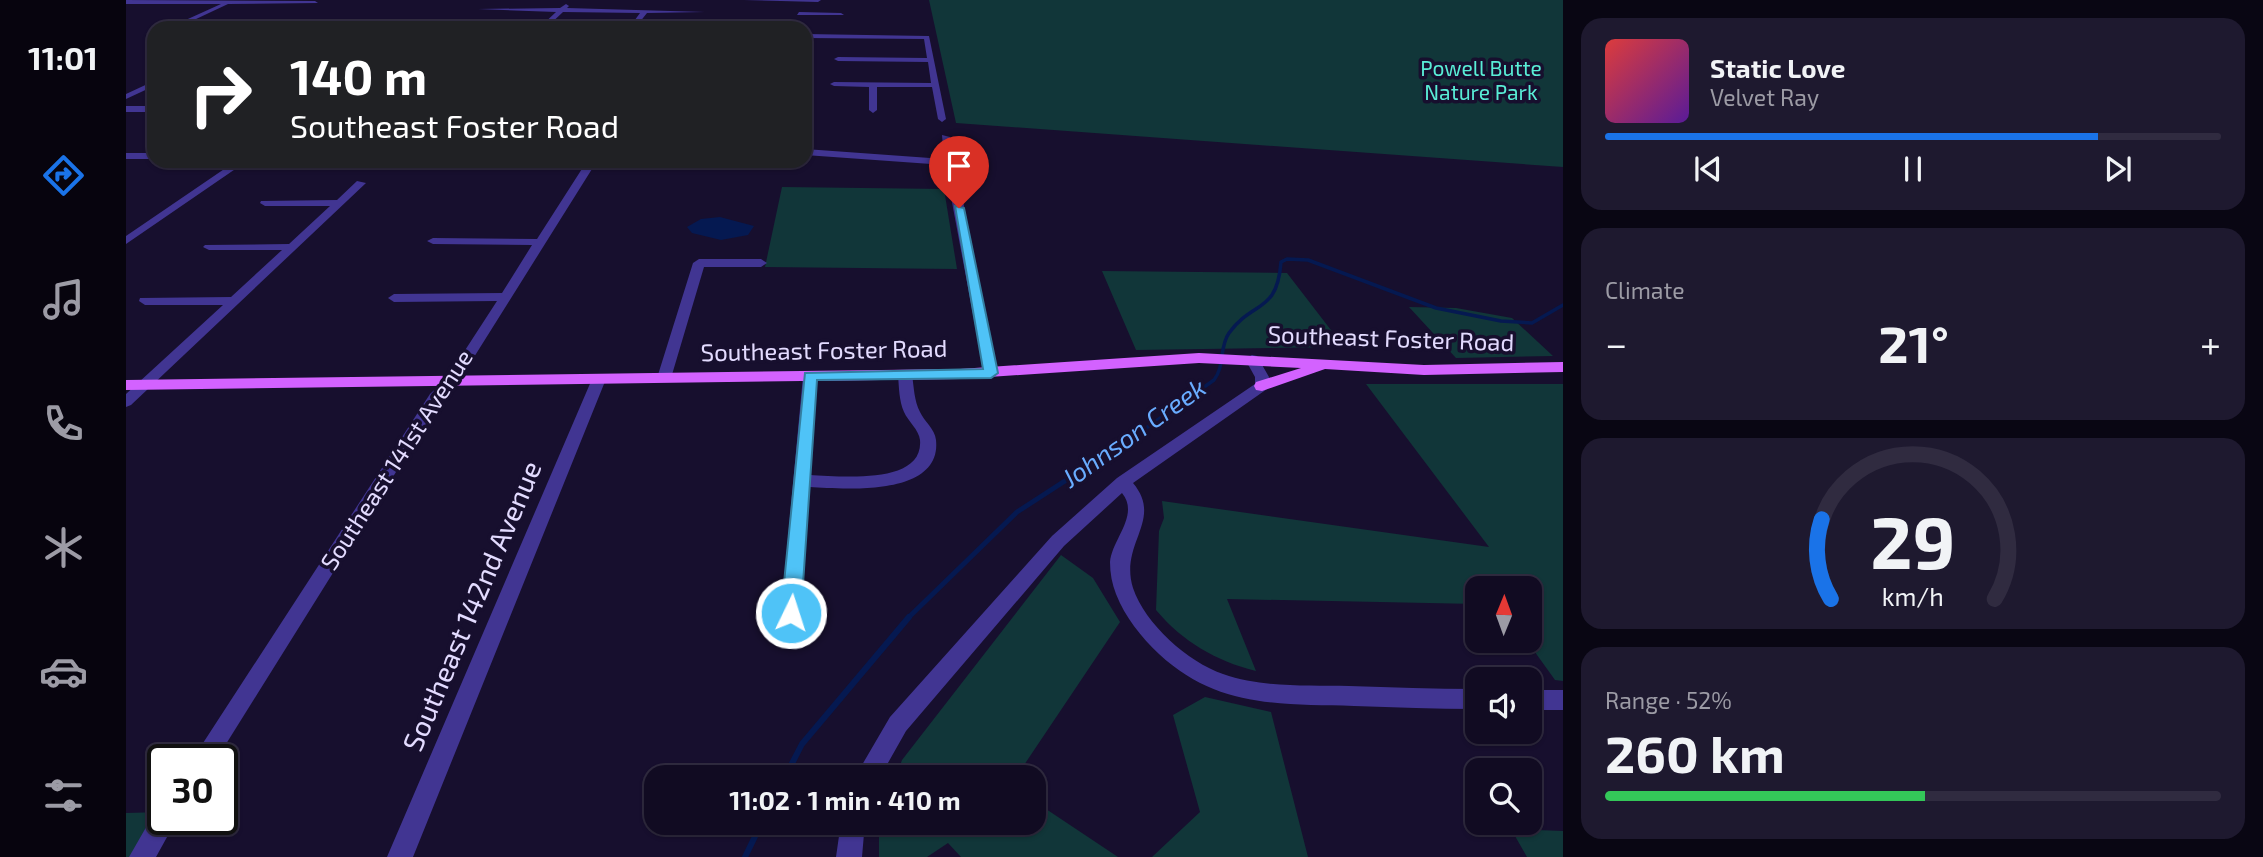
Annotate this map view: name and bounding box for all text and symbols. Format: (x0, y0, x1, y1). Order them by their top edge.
text: 11:01 (28, 38, 98, 76)
text: 140 m (290, 46, 427, 105)
icon: right (175, 49, 266, 140)
text: Static Love (1710, 52, 1846, 83)
park label: Powell Butte Nature Park (1420, 55, 1542, 104)
text: Velvet Ray (1710, 83, 1819, 111)
text: Southeast Foster Road (290, 106, 619, 144)
pin (929, 136, 989, 208)
icon: arrive (940, 147, 978, 185)
icon: previous (1689, 150, 1727, 188)
icon: pause (1894, 150, 1932, 188)
icon: next (2099, 150, 2137, 188)
icon: directions (39, 151, 88, 200)
icon: music (39, 275, 88, 324)
text: Climate (1605, 276, 1685, 304)
text: 21° (1878, 311, 1949, 373)
street label: Southeast Foster Road (1267, 319, 1515, 356)
text: − (1605, 320, 1627, 366)
text: + (2200, 320, 2221, 366)
street label: Southeast Foster Road (700, 333, 948, 366)
street label: Southeast 141st Avenue (314, 344, 478, 575)
water label: Johnson Creek (1054, 371, 1211, 493)
icon: phone (39, 399, 88, 448)
street label: Southeast 142nd Avenue (395, 455, 548, 756)
text: 29 (1870, 497, 1956, 585)
icon: climate (39, 523, 88, 572)
position arrow (754, 576, 828, 650)
north arrow (1465, 576, 1542, 653)
map controls (1465, 576, 1542, 835)
text: km/h (1882, 581, 1944, 611)
icon: car (39, 647, 88, 696)
button: sound (1465, 667, 1542, 744)
text: Range · 52% (1605, 686, 1732, 714)
text: 260 km (1605, 721, 1785, 783)
speed limit sign: 30 (147, 744, 238, 835)
button: search (1465, 758, 1542, 835)
icon: filters (39, 771, 88, 820)
text: 11:02 · 1 min · 410 m (729, 784, 961, 815)

